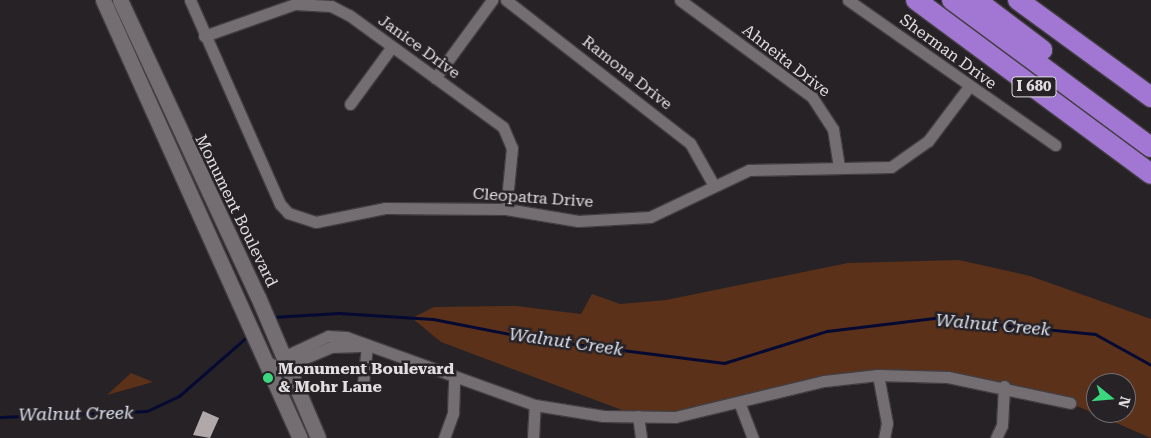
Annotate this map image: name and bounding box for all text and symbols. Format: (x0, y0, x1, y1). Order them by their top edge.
street label: Sherman Drive (896, 10, 1000, 94)
street label: Janice Drive (374, 11, 464, 83)
street label: Ahneita Drive (738, 21, 834, 101)
street label: Ramona Drive (578, 32, 676, 114)
road number: I 680 (1012, 74, 1056, 100)
street label: Monument Boulevard (191, 132, 281, 290)
street label: Cleopatra Drive (472, 184, 594, 212)
water label: Walnut Creek (935, 309, 1051, 341)
water label: Walnut Creek (507, 323, 625, 361)
place label: Monument Boulevard & Mohr Lane (278, 359, 454, 397)
marker: Monument Boulevard & Mohr Lane (262, 372, 274, 384)
north arrow (1086, 373, 1136, 423)
text: N (1115, 395, 1134, 410)
water label: Walnut Creek (18, 402, 134, 426)

